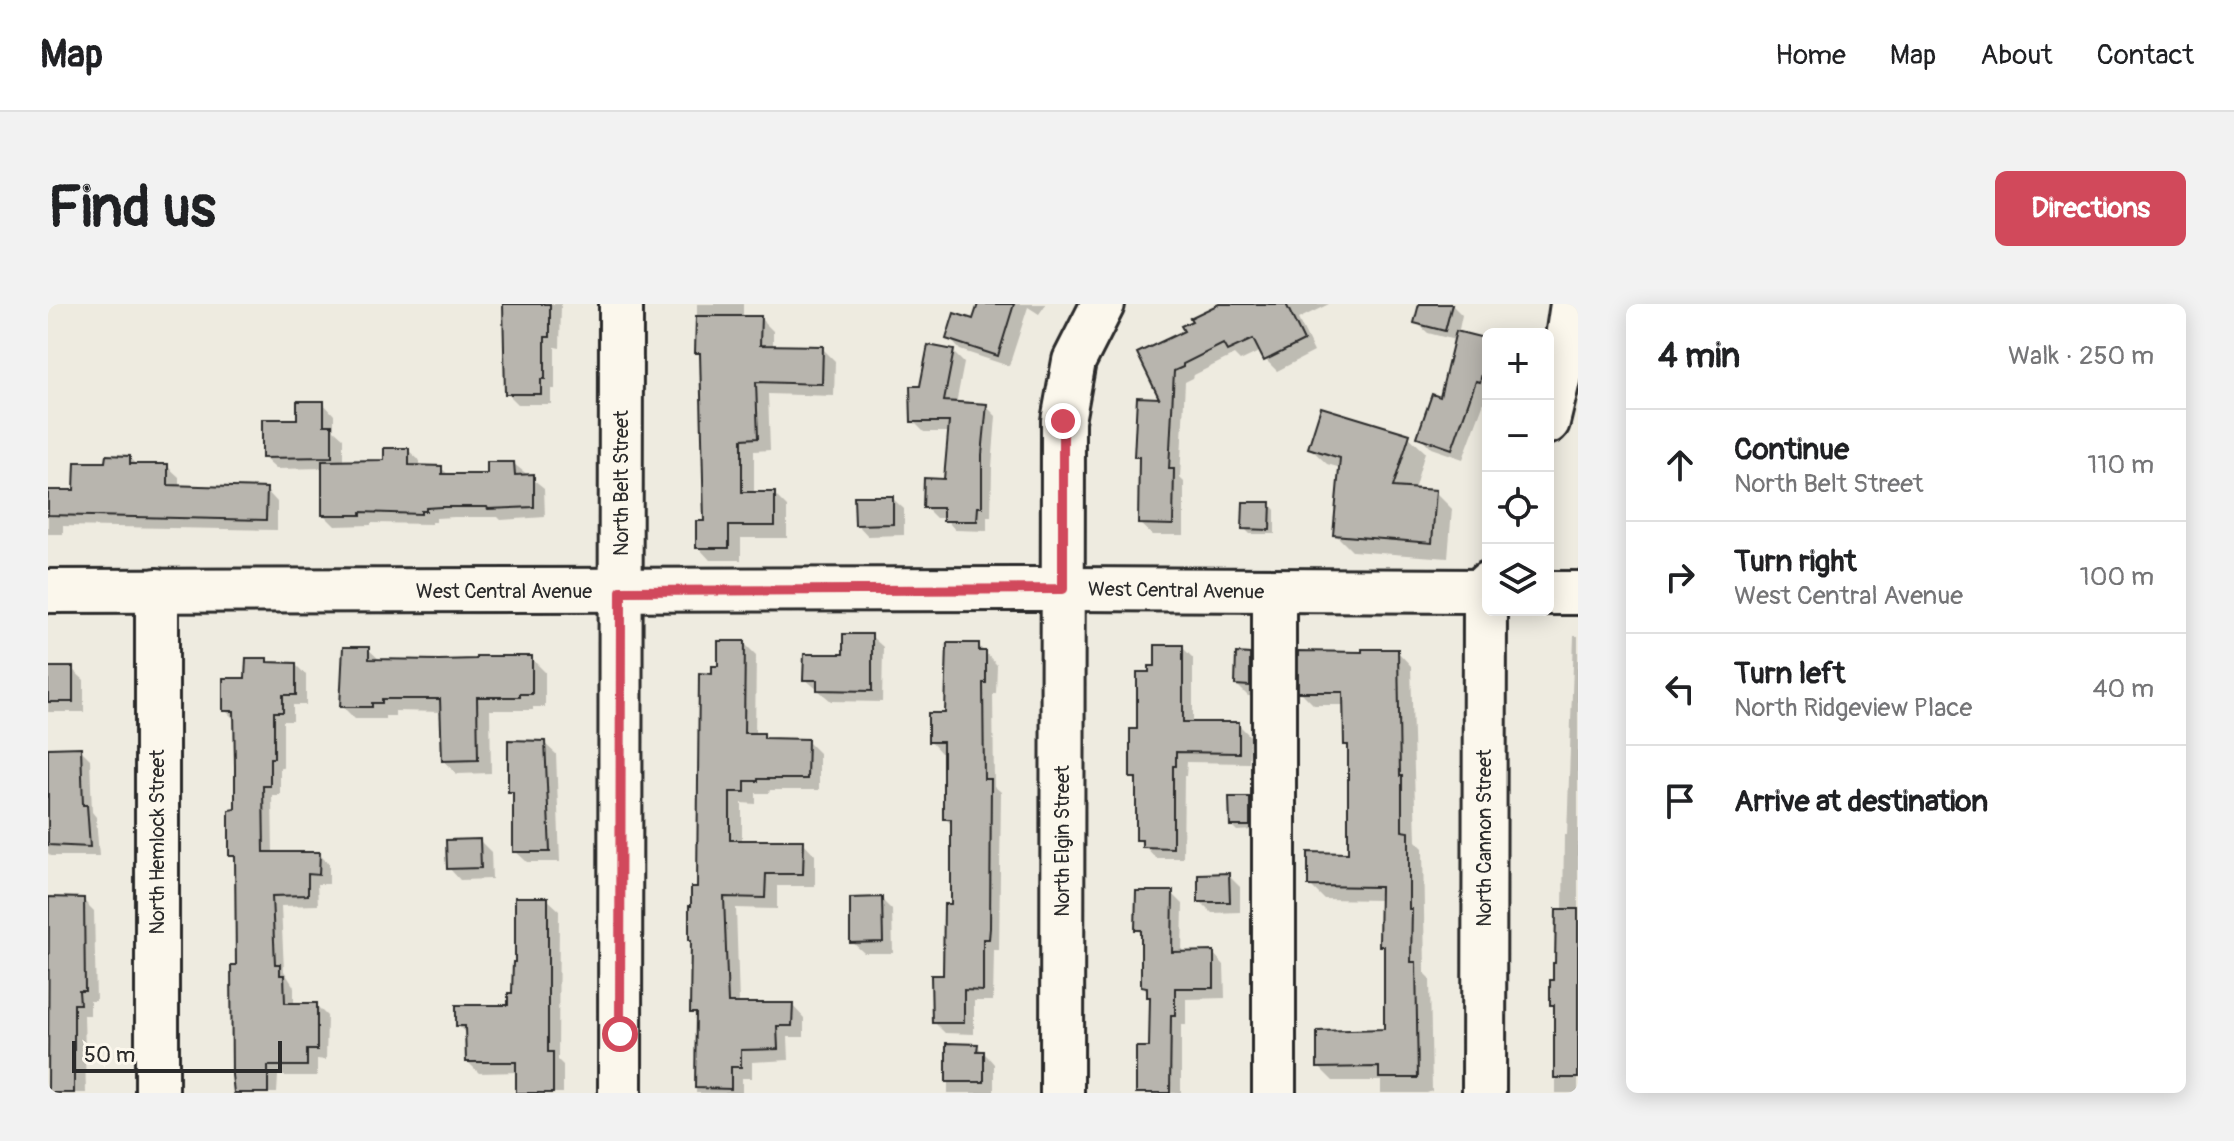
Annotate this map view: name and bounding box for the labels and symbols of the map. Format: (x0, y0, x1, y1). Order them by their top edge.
route end (1045, 403, 1081, 439)
street label: North Belt Street (609, 409, 634, 556)
street label: West Central Avenue (1088, 576, 1264, 605)
street label: West Central Avenue (416, 579, 592, 604)
street label: North Cannon Street (1472, 748, 1497, 927)
street label: North Hemlock Street (145, 749, 170, 935)
street label: North Elgin Street (1050, 764, 1075, 917)
route start (602, 1016, 638, 1052)
scale bar (72, 1037, 282, 1073)

